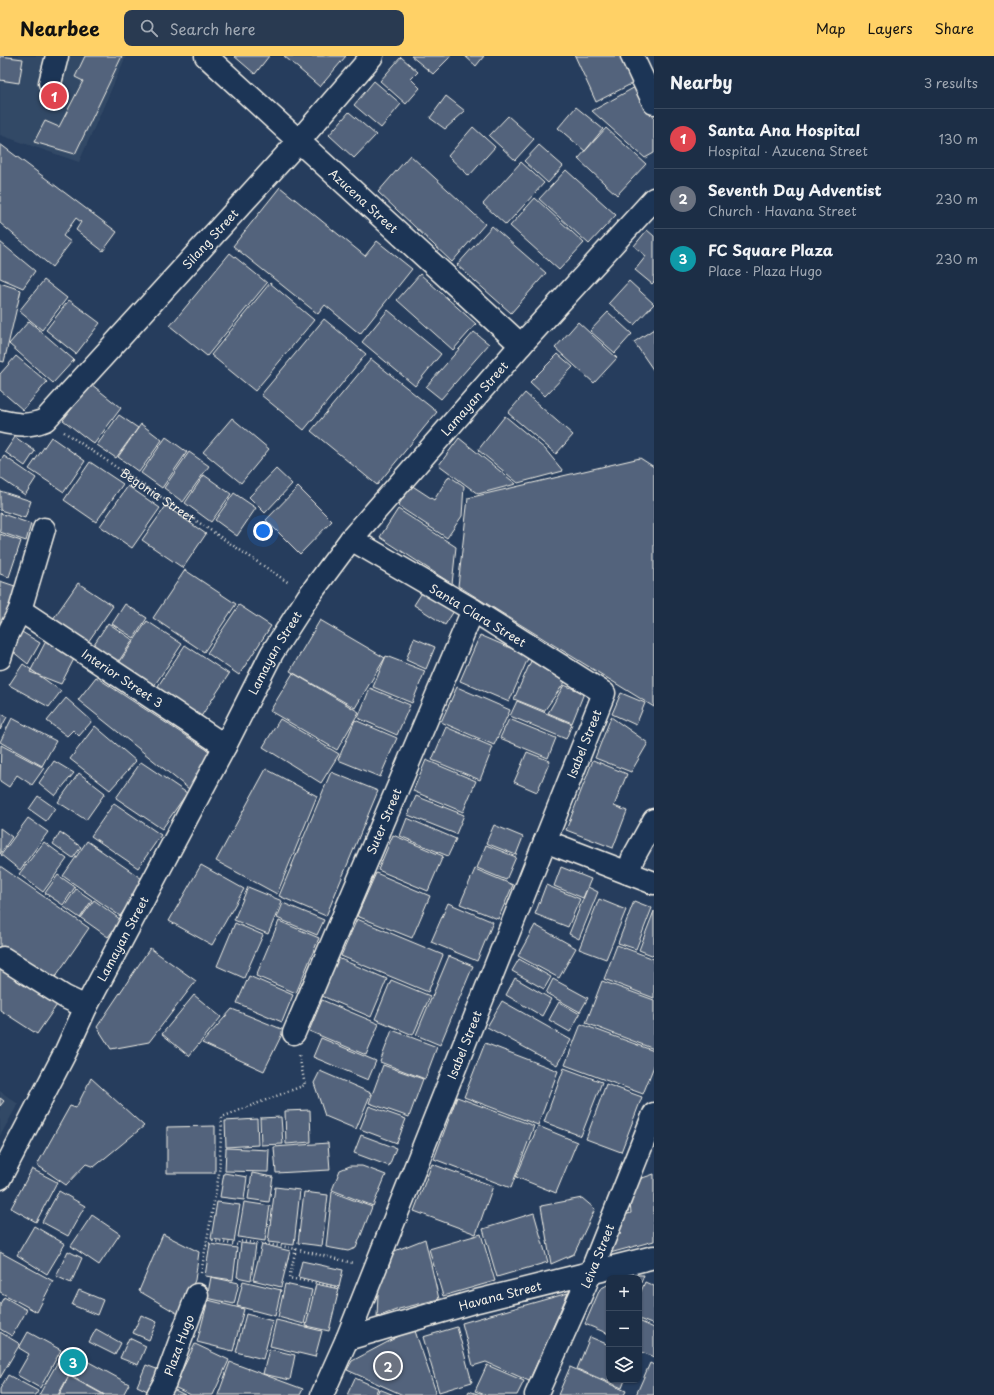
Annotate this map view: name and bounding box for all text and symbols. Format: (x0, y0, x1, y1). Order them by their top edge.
search box (124, 10, 404, 46)
text: Nearbee (20, 14, 100, 42)
icon: search (138, 17, 160, 39)
text: Search here (170, 17, 255, 40)
text: Map (816, 18, 846, 39)
text: Layers (868, 18, 913, 39)
text: Share (935, 18, 974, 39)
text: Nearby (670, 69, 732, 95)
text: 3 results (924, 73, 978, 92)
pin: 1 (41, 81, 67, 111)
text: Santa Ana Hospital (708, 118, 860, 141)
text: 1 (680, 129, 686, 148)
text: 130 m (939, 129, 978, 148)
text: Hospital · Azucena Street (708, 141, 868, 160)
street label: Azucena Street (325, 164, 402, 237)
text: Seventh Day Adventist (708, 178, 882, 201)
text: 2 (678, 189, 688, 208)
text: 230 m (936, 189, 978, 208)
text: Church · Havana Street (708, 201, 857, 220)
street label: Silang Street (178, 205, 242, 273)
text: FC Square Plaza (708, 238, 833, 261)
text: 3 (679, 249, 687, 268)
text: 230 m (936, 249, 978, 268)
text: Place · Plaza Hugo (708, 261, 822, 280)
street label: Lamayan Street (436, 357, 512, 440)
street label: Begonia Street (117, 463, 199, 527)
your location (253, 521, 273, 541)
street label: Santa Clara Street (426, 579, 530, 651)
street label: Lamayan Street (244, 607, 306, 698)
street label: Interior Street 3 (78, 644, 167, 712)
street label: Isabel Street (562, 707, 606, 781)
street label: Suter Street (362, 785, 406, 857)
street label: Lamayan Street (92, 893, 153, 984)
street label: Isabel Street (442, 1008, 486, 1082)
street label: Leiva Street (576, 1221, 618, 1291)
map controls (606, 1275, 642, 1383)
button: + (606, 1275, 642, 1311)
street label: Havana Street (456, 1276, 543, 1315)
button: − (606, 1311, 642, 1347)
street label: Plaza Hugo (159, 1312, 198, 1378)
pin: 3 (60, 1347, 86, 1377)
button: layers (606, 1347, 642, 1383)
pin: 2 (375, 1351, 401, 1381)

